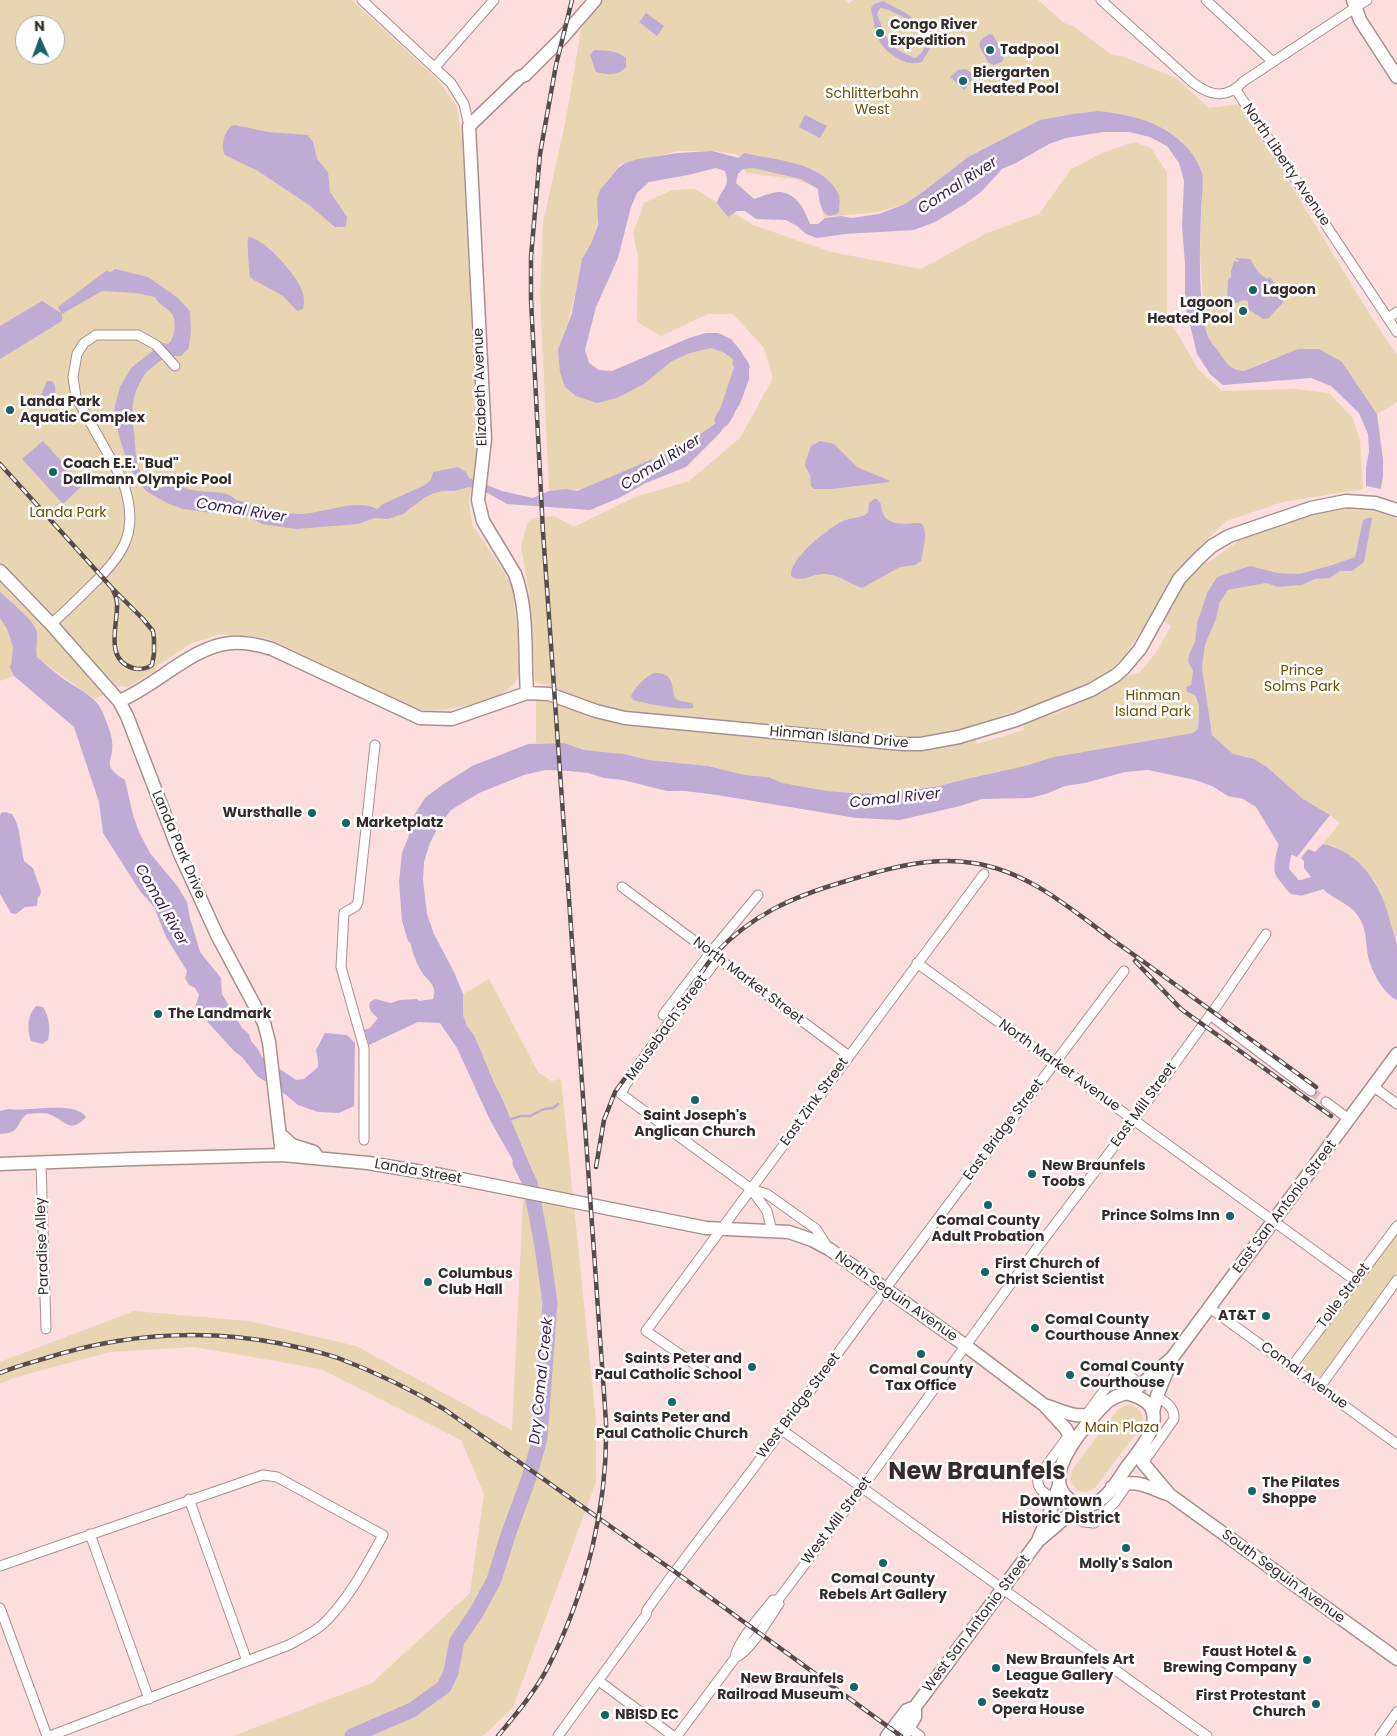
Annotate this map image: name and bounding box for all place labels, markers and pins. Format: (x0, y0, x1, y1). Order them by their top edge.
place label: Congo River Expedition (890, 17, 977, 49)
marker: Congo River Expedition (874, 27, 886, 39)
place label: Tadpool (1000, 42, 1059, 58)
marker: Tadpool (984, 44, 996, 56)
place label: Biergarten Heated Pool (973, 65, 1059, 98)
marker: Biergarten Heated Pool (957, 75, 969, 87)
place label: Lagoon (1263, 282, 1316, 298)
marker: Lagoon (1247, 284, 1259, 296)
place label: Lagoon Heated Pool (1147, 295, 1233, 328)
marker: Lagoon Heated Pool (1237, 305, 1249, 317)
place label: Landa Park Aquatic Complex (20, 394, 145, 427)
marker: Landa Park Aquatic Complex (4, 404, 16, 416)
place label: Coach E.E. "Bud" Dallmann Olympic Pool (63, 456, 232, 488)
marker: Coach E.E. "Bud" Dallmann Olympic Pool (47, 466, 59, 478)
place label: Wursthalle (223, 805, 302, 821)
marker: Wursthalle (306, 807, 318, 819)
place label: Marketplatz (356, 815, 443, 831)
marker: Marketplatz (340, 817, 352, 829)
place label: The Landmark (168, 1006, 271, 1022)
marker: The Landmark (152, 1008, 164, 1020)
marker: Saint Joseph's Anglican Church (689, 1094, 701, 1106)
place label: Saint Joseph's Anglican Church (634, 1108, 756, 1140)
place label: New Braunfels Toobs (1042, 1158, 1145, 1190)
marker: New Braunfels Toobs (1026, 1168, 1038, 1180)
marker: Comal County Adult Probation (982, 1199, 994, 1211)
place label: Prince Solms Inn (1101, 1208, 1220, 1224)
marker: Prince Solms Inn (1224, 1210, 1236, 1222)
place label: Comal County Adult Probation (932, 1213, 1044, 1246)
place label: First Church of Christ Scientist (995, 1256, 1104, 1288)
place label: Columbus Club Hall (438, 1266, 513, 1298)
marker: First Church of Christ Scientist (979, 1266, 991, 1278)
marker: Columbus Club Hall (422, 1276, 434, 1288)
place label: AT&T (1218, 1308, 1256, 1324)
marker: AT&T (1260, 1310, 1272, 1322)
place label: Comal County Courthouse Annex (1045, 1312, 1179, 1344)
marker: Comal County Courthouse Annex (1029, 1322, 1041, 1334)
marker: Comal County Tax Office (915, 1348, 927, 1360)
place label: Saints Peter and Paul Catholic School (595, 1351, 742, 1384)
place label: Comal County Courthouse (1080, 1359, 1184, 1391)
marker: Saints Peter and Paul Catholic School (746, 1361, 758, 1373)
place label: Comal County Tax Office (869, 1362, 973, 1394)
marker: Comal County Courthouse (1064, 1369, 1076, 1381)
marker: Saints Peter and Paul Catholic Church (666, 1396, 678, 1408)
place label: Saints Peter and Paul Catholic Church (596, 1410, 748, 1442)
place label: The Pilates Shoppe (1262, 1475, 1340, 1508)
marker: The Pilates Shoppe (1246, 1485, 1258, 1497)
marker: Molly's Salon (1120, 1542, 1132, 1554)
place label: Molly's Salon (1079, 1556, 1173, 1572)
marker: Comal County Rebels Art Gallery (877, 1557, 889, 1569)
place label: Comal County Rebels Art Gallery (819, 1571, 947, 1604)
place label: Faust Hotel & Brewing Company (1163, 1644, 1297, 1676)
place label: New Braunfels Art League Gallery (1006, 1652, 1134, 1684)
marker: Faust Hotel & Brewing Company (1301, 1654, 1313, 1666)
marker: New Braunfels Art League Gallery (990, 1662, 1002, 1674)
place label: New Braunfels Railroad Museum (717, 1671, 844, 1704)
marker: New Braunfels Railroad Museum (848, 1681, 860, 1693)
place label: Seekatz Opera House (992, 1686, 1085, 1718)
place label: First Protestant Church (1196, 1688, 1306, 1720)
marker: Seekatz Opera House (976, 1696, 988, 1708)
marker: First Protestant Church (1310, 1698, 1322, 1710)
place label: NBISD EC (615, 1707, 679, 1723)
marker: NBISD EC (599, 1709, 611, 1721)

